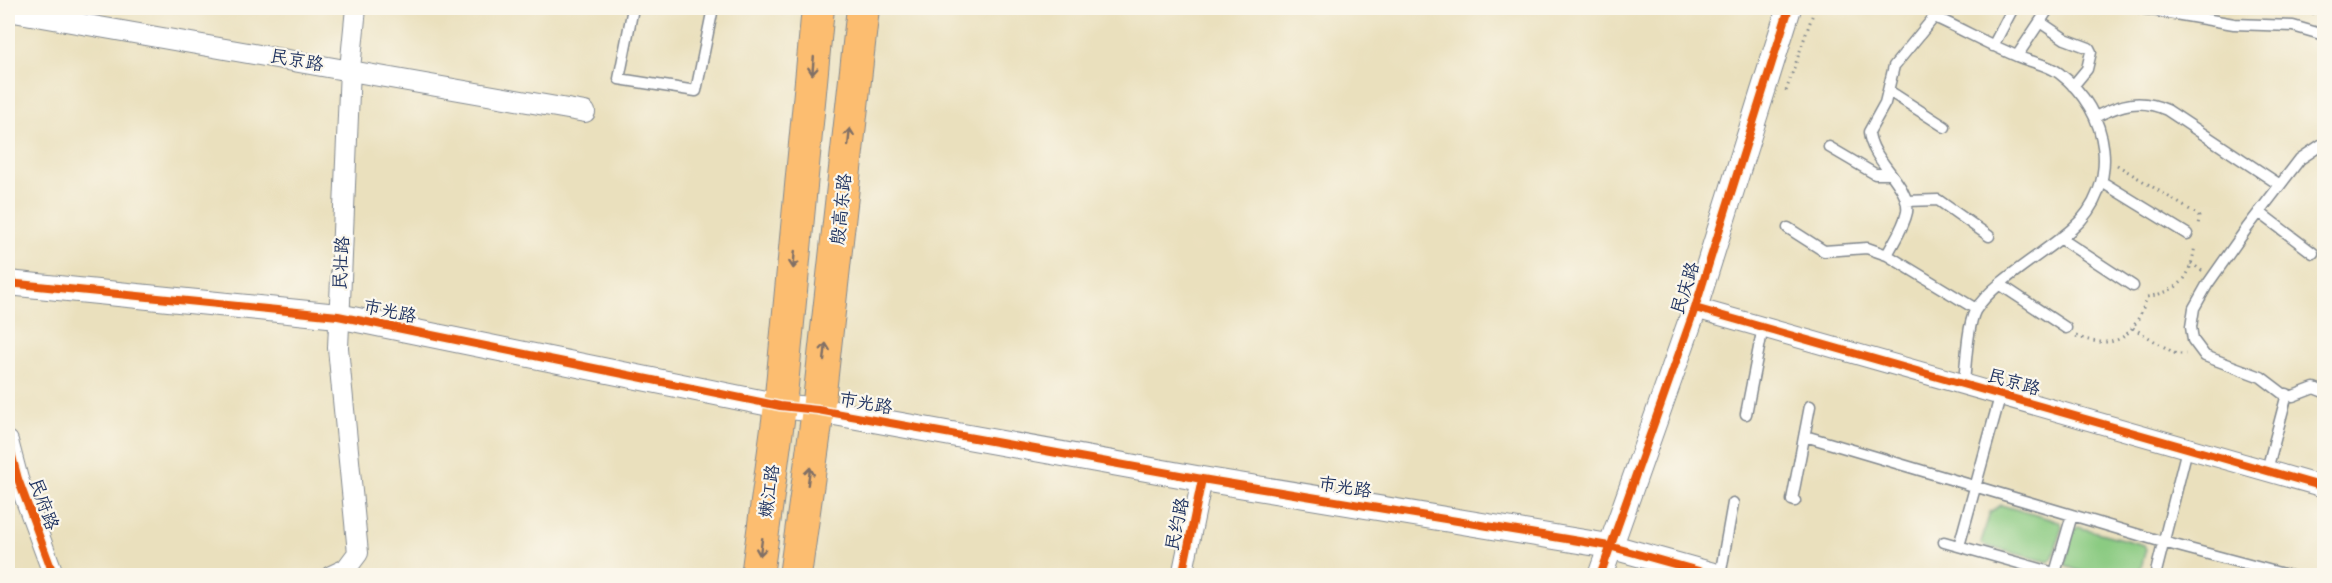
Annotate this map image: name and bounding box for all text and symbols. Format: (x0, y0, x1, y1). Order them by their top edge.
street label: 民京路 (269, 45, 325, 76)
one-way arrow (807, 55, 818, 75)
one-way arrow (843, 128, 854, 148)
street label: 殷高东路 (827, 172, 856, 246)
street label: 民壮路 (330, 236, 353, 291)
one-way arrow (788, 249, 799, 269)
street label: 民庆路 (1667, 259, 1704, 317)
street label: 市光路 (361, 296, 418, 327)
one-way arrow (819, 343, 830, 362)
street label: 民京路 (1985, 365, 2043, 400)
street label: 市光路 (838, 388, 894, 419)
street label: 嫩江路 (755, 463, 784, 519)
one-way arrow (803, 467, 814, 486)
street label: 市光路 (1317, 473, 1373, 502)
street label: 民府路 (24, 475, 63, 533)
street label: 民约路 (1162, 496, 1193, 553)
one-way arrow (756, 537, 767, 557)

